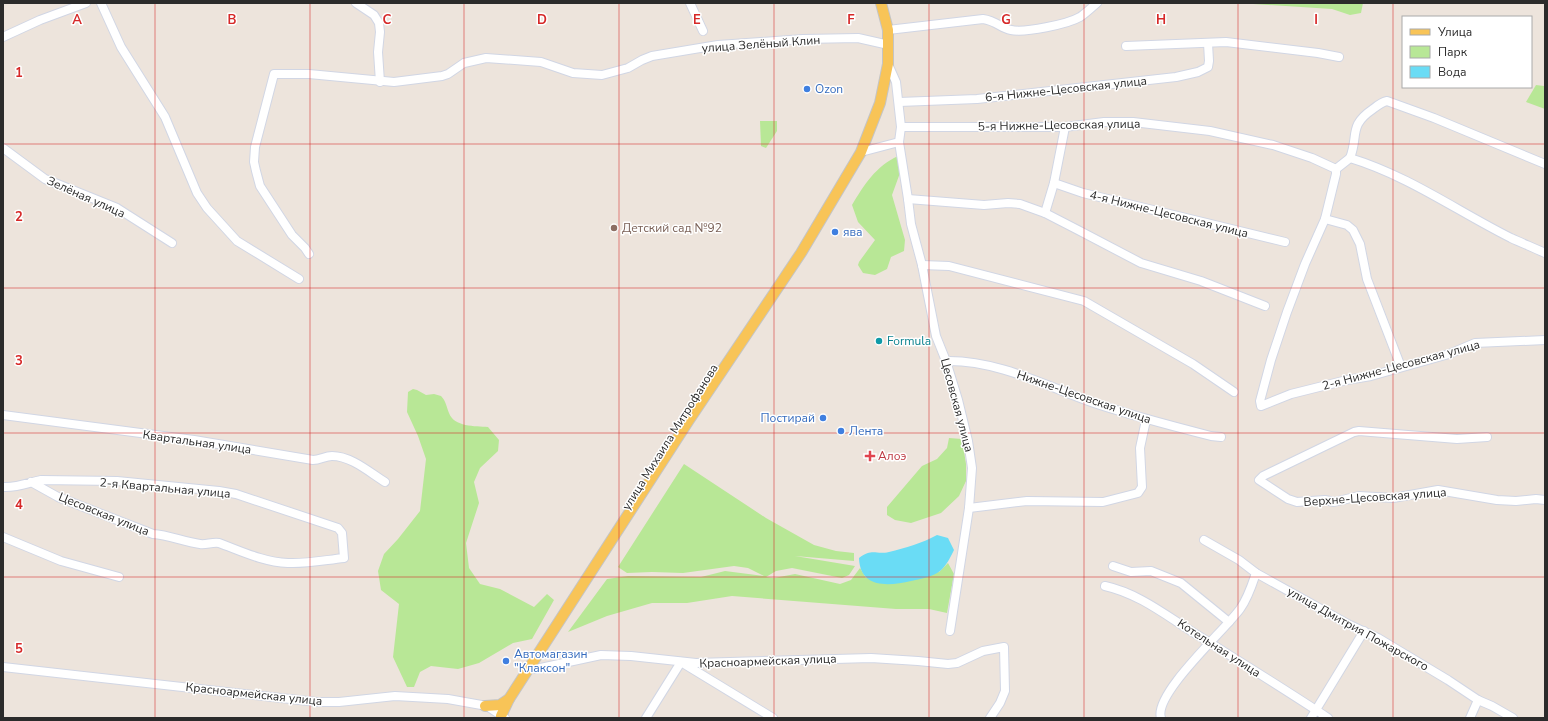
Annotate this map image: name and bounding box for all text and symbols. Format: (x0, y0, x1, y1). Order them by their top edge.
text: A (72, 11, 82, 29)
text: B (228, 11, 237, 29)
text: C (383, 11, 392, 29)
text: D (537, 11, 547, 29)
text: E (693, 11, 701, 29)
text: F (847, 11, 855, 29)
text: G (1001, 11, 1011, 29)
text: H (1156, 11, 1166, 29)
text: I (1314, 11, 1318, 29)
legend (1402, 16, 1532, 88)
text: Улица (1437, 24, 1472, 40)
street label: улица Зелёный Клин (701, 32, 821, 56)
text: Парк (1438, 44, 1468, 60)
text: 1 (15, 64, 23, 82)
text: Вода (1438, 64, 1466, 80)
street label: 6-я Нижне-Цесовская улица (984, 73, 1148, 105)
place label: Ozon (815, 81, 843, 97)
marker: Ozon (802, 84, 812, 94)
street label: 5-я Нижне-Цесовская улица (978, 116, 1140, 134)
street label: Зелёная улица (44, 173, 128, 221)
street label: 4-я Нижне-Цесовская улица (1088, 187, 1250, 241)
text: 2 (15, 208, 23, 226)
place label: Детский сад №92 (622, 220, 722, 236)
marker: Детский сад №92 (609, 223, 619, 233)
place label: ява (843, 224, 863, 240)
marker: ява (830, 227, 840, 237)
place label: Formula (887, 333, 931, 349)
marker: Formula (874, 336, 884, 346)
street label: 2-я Нижне-Цесовская улица (1320, 336, 1482, 394)
text: 3 (15, 352, 23, 370)
street label: Цесовская улица (937, 356, 977, 454)
street label: улица Михаила Митрофанова (618, 361, 722, 513)
street label: Нижне-Цесовская улица (1015, 367, 1153, 427)
place label: Постирай (761, 410, 815, 426)
marker: Постирай (818, 413, 828, 423)
place label: Лента (849, 423, 883, 439)
street label: Квартальная улица (142, 426, 252, 458)
marker: Лента (836, 426, 846, 436)
place label: Алоэ (878, 448, 906, 464)
marker: Алоэ (865, 451, 875, 461)
street label: 2-я Квартальная улица (99, 474, 231, 502)
street label: Верхне-Цесовская улица (1303, 484, 1447, 510)
street label: Цесовская улица (56, 489, 152, 539)
text: 4 (15, 496, 23, 514)
street label: улица Дмитрия Пожарского (1284, 583, 1432, 675)
street label: Котельная улица (1174, 615, 1264, 681)
text: 5 (15, 640, 23, 658)
place label: Автомагазин "Клаксон" (514, 646, 588, 676)
street label: Красноармейская улица (699, 651, 837, 671)
marker: Автомагазин "Клаксон" (501, 656, 511, 666)
street label: Красноармейская улица (185, 679, 323, 709)

